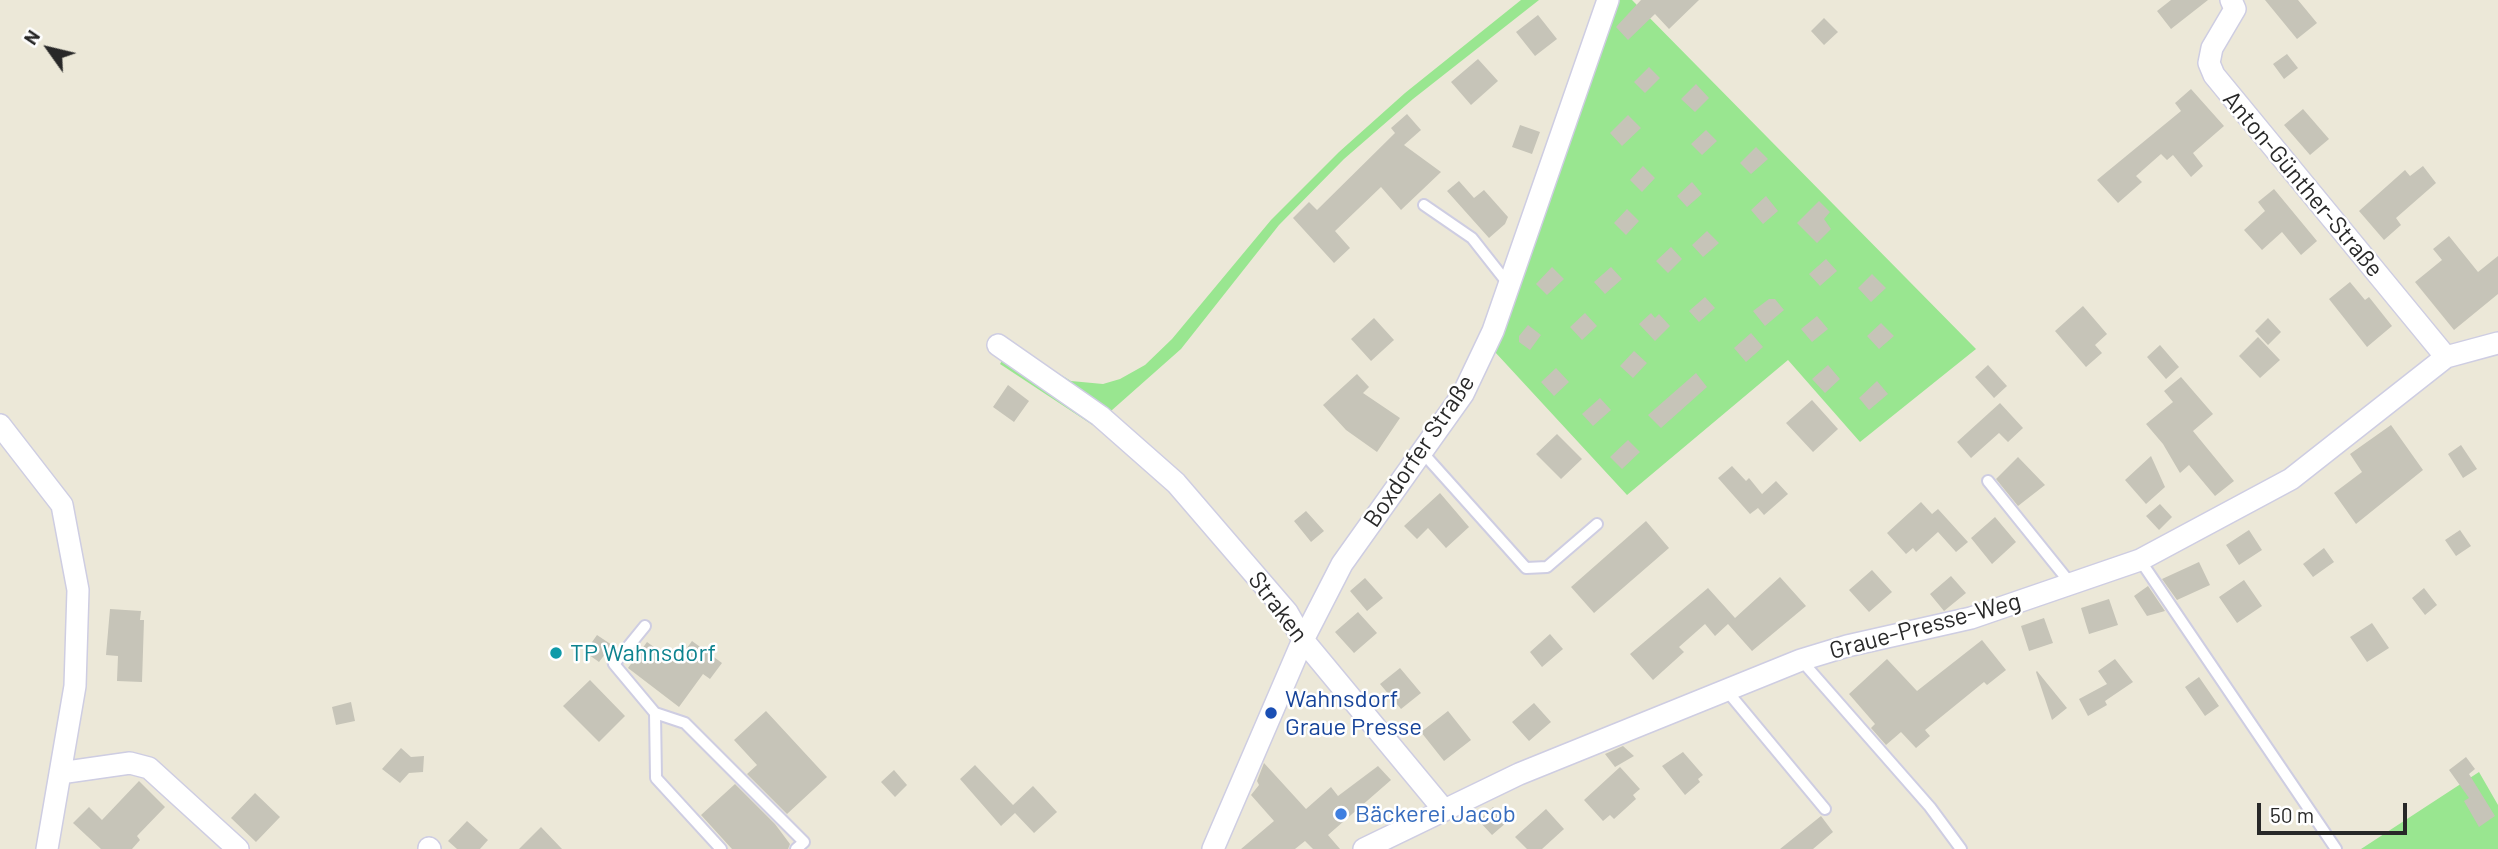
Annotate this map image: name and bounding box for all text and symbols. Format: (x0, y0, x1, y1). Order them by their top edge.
north arrow (14, 14, 84, 84)
text: N (18, 25, 44, 49)
street label: Anton-Günther-Straße (2217, 85, 2389, 283)
street label: Boxdorfer Straße (1357, 369, 1481, 533)
street label: Straken (1242, 566, 1314, 648)
street label: Graue-Presse-Weg (1826, 587, 2024, 665)
place label: TP Wahnsdorf (570, 639, 716, 667)
marker: TP Wahnsdorf (548, 645, 564, 661)
place label: Wahnsdorf Graue Presse (1285, 685, 1422, 741)
marker: Wahnsdorf Graue Presse (1263, 705, 1279, 721)
scale bar (2260, 790, 2410, 834)
place label: Bäckerei Jacob (1355, 800, 1516, 828)
text: 50 m (2270, 802, 2314, 827)
marker: Bäckerei Jacob (1333, 806, 1349, 822)

